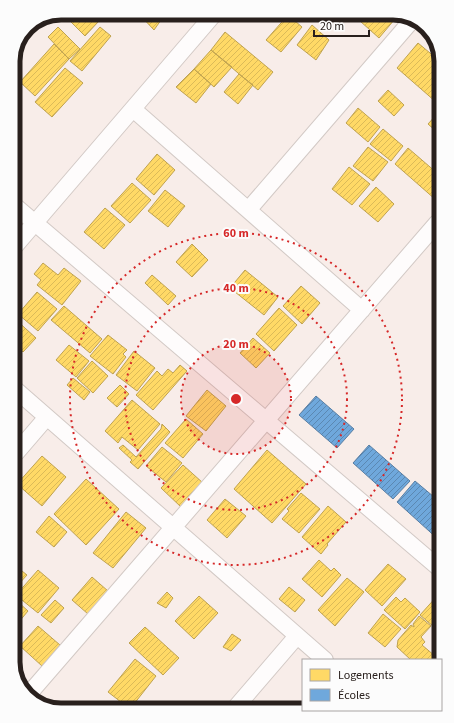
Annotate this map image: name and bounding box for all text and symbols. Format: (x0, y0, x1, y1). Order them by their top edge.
scale bar (314, 12, 369, 38)
text: 20 m (320, 18, 344, 35)
text: 60 m (223, 225, 249, 242)
text: 40 m (223, 280, 249, 297)
text: 20 m (223, 336, 249, 353)
centre of rings (229, 392, 243, 406)
legend (302, 659, 442, 711)
text: Logements (338, 667, 393, 684)
text: Écoles (338, 687, 370, 704)

